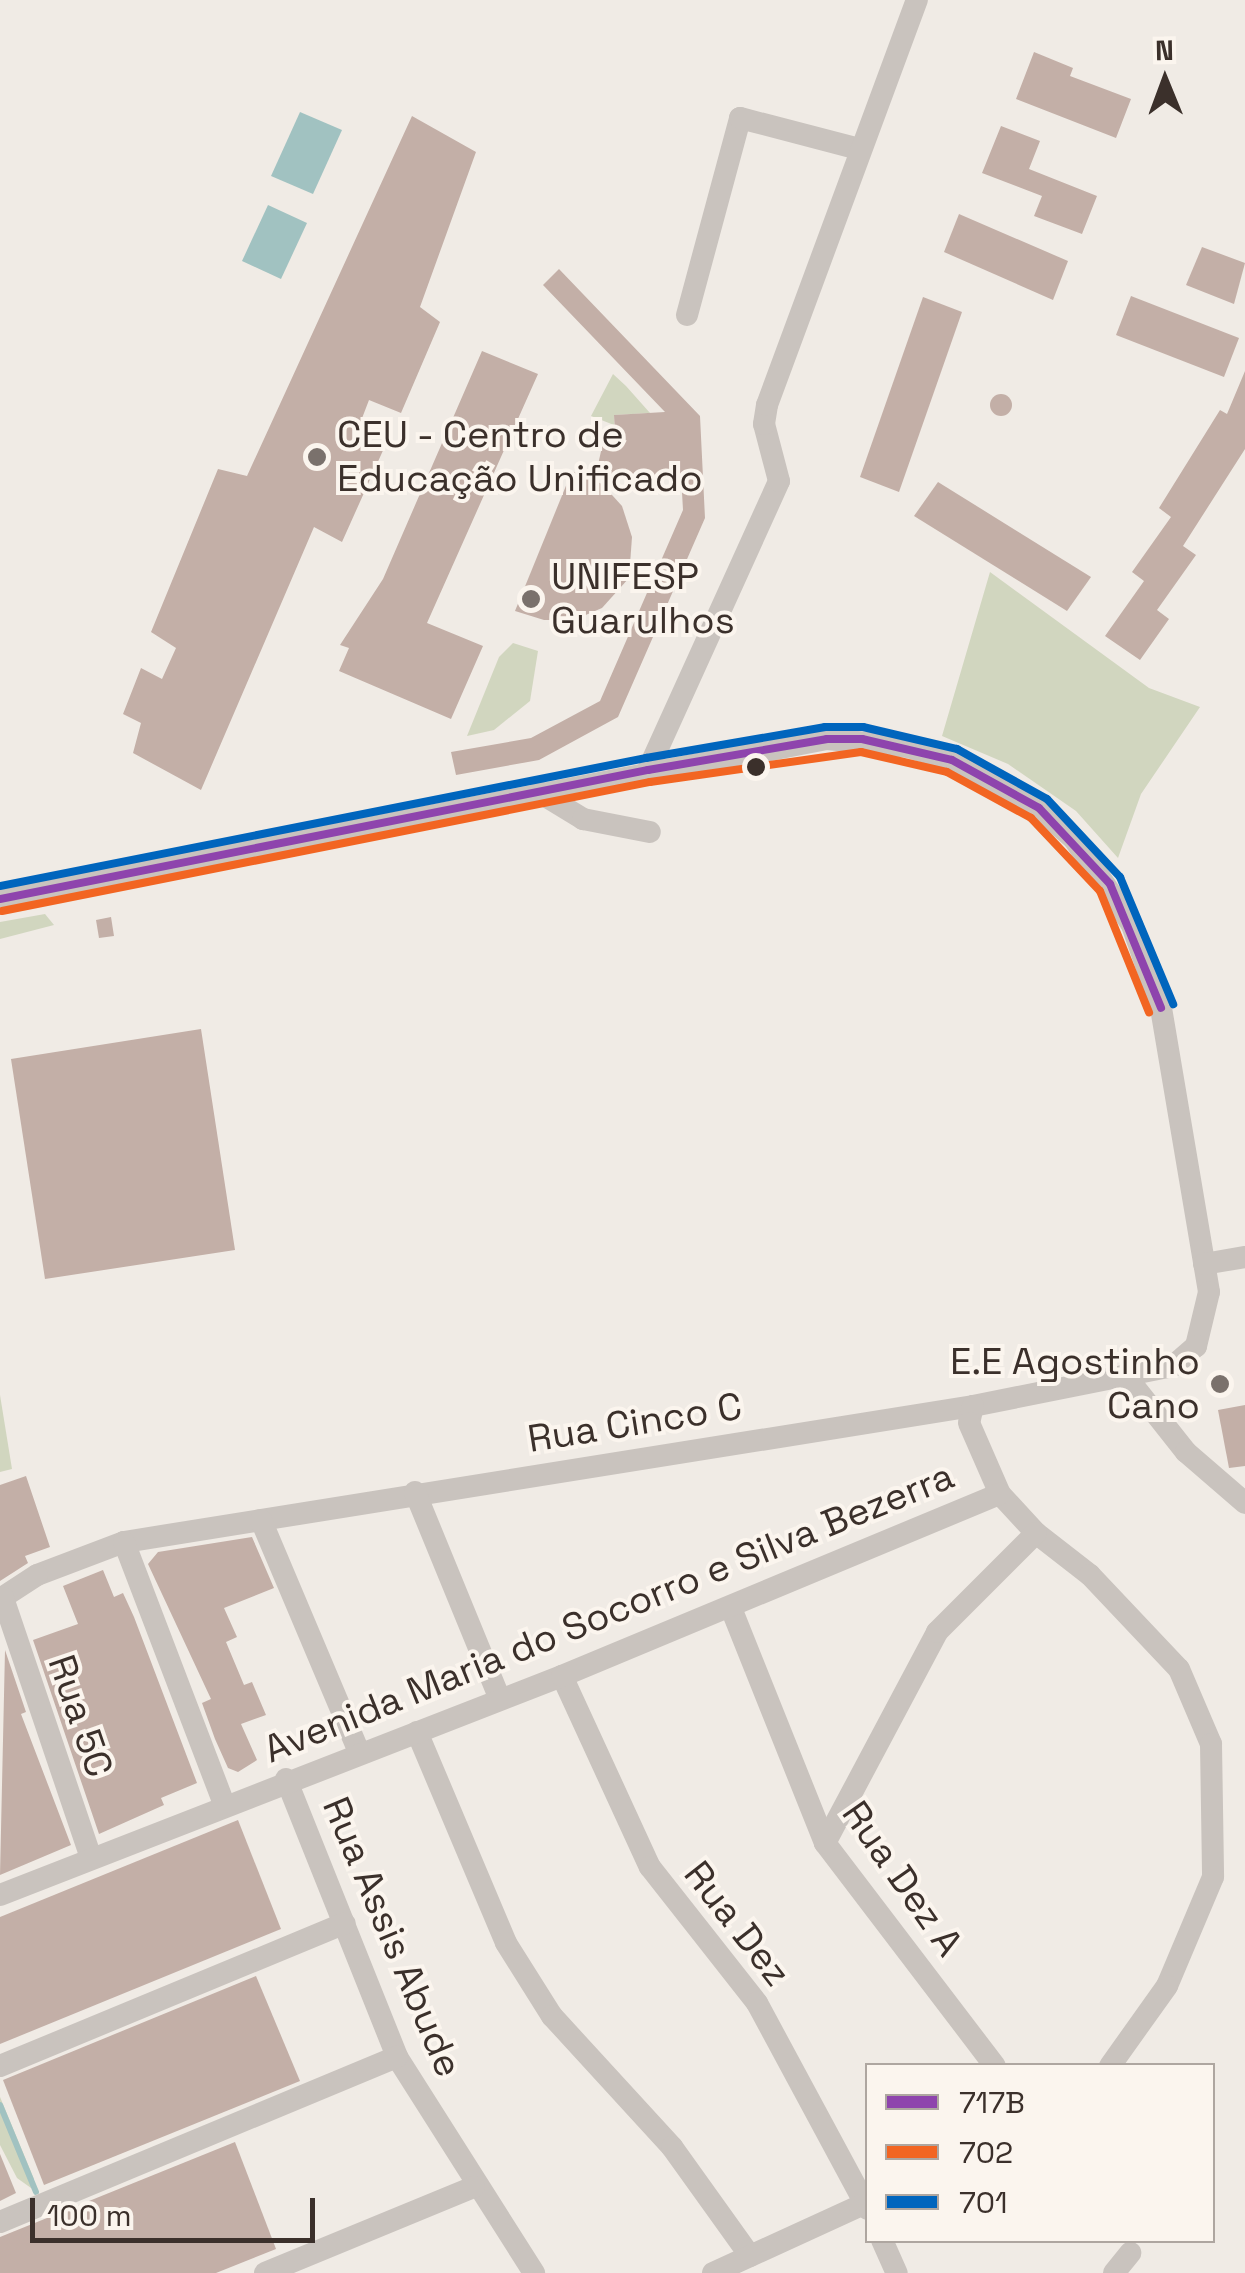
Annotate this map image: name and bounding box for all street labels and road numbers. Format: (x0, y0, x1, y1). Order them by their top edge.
street label: Rua Cinco C (525, 1384, 745, 1462)
street label: Avenida Maria do Socorro e Silva Bezerra (257, 1453, 961, 1773)
street label: Rua 5C (38, 1649, 122, 1783)
street label: Rua Assis Abude (312, 1790, 472, 2084)
street label: Rua Dez A (832, 1792, 972, 1966)
street label: Rua Dez (674, 1853, 800, 1995)

